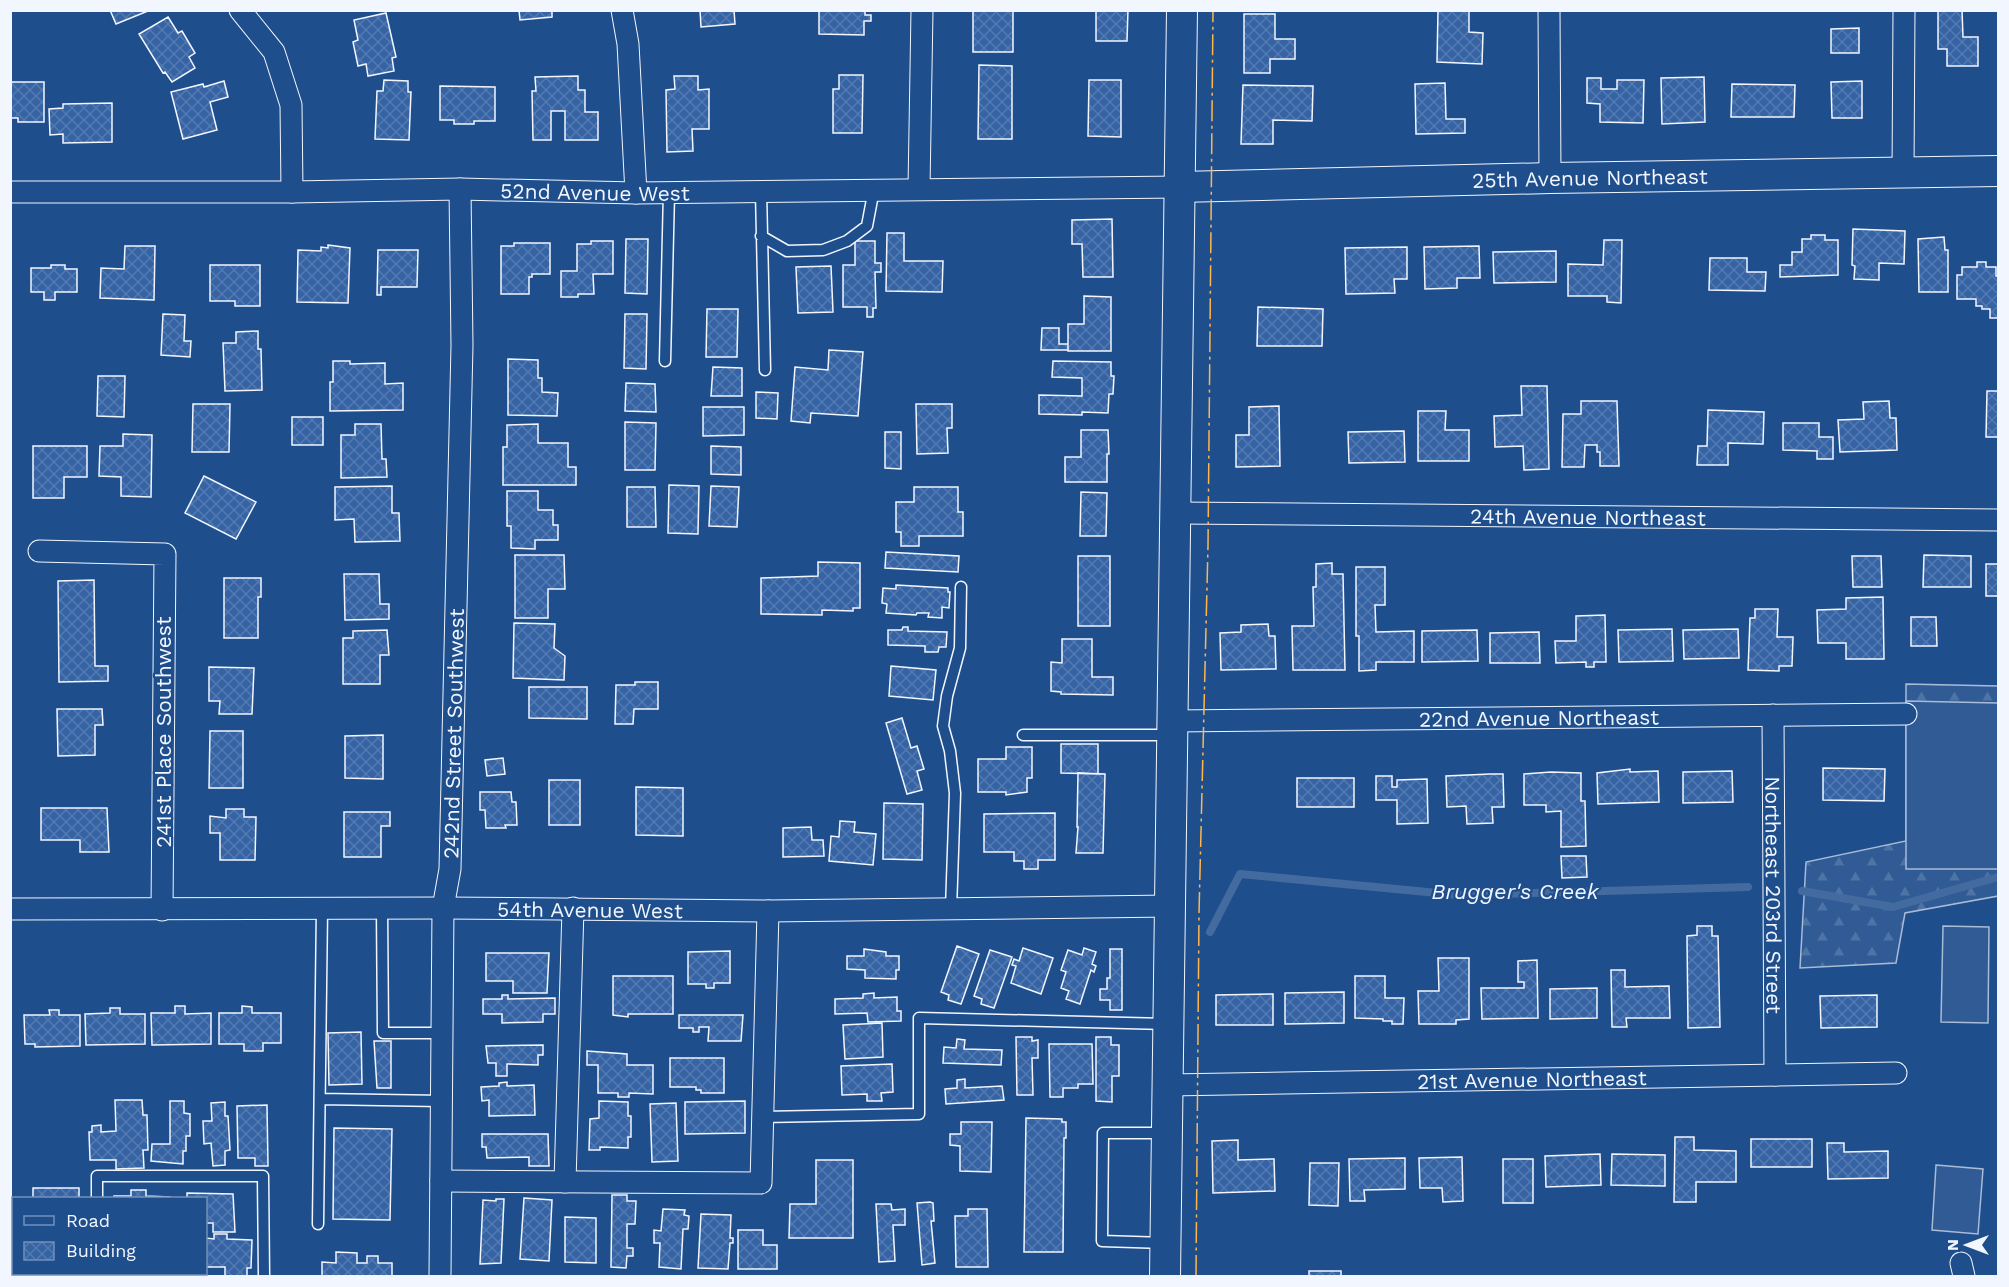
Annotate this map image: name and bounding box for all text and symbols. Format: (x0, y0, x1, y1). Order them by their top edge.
street label: 25th Avenue Northeast (1472, 163, 1708, 192)
street label: 52nd Avenue West (500, 177, 690, 206)
street label: 24th Avenue Northeast (1470, 503, 1706, 530)
street label: 242nd Street Southwest (438, 608, 468, 859)
street label: 241st Place Southwest (151, 616, 176, 848)
street label: 22nd Avenue Northeast (1419, 704, 1659, 731)
street label: Northeast 203rd Street (1761, 776, 1787, 1014)
water label: Brugger's Creek (1431, 879, 1600, 904)
street label: 54th Avenue West (497, 896, 683, 923)
street label: 21st Avenue Northeast (1417, 1065, 1647, 1093)
legend (12, 1197, 207, 1275)
text: Road (66, 1210, 110, 1231)
north arrow (1937, 1215, 1997, 1275)
text: N (1943, 1239, 1962, 1251)
text: Building (66, 1240, 136, 1261)

